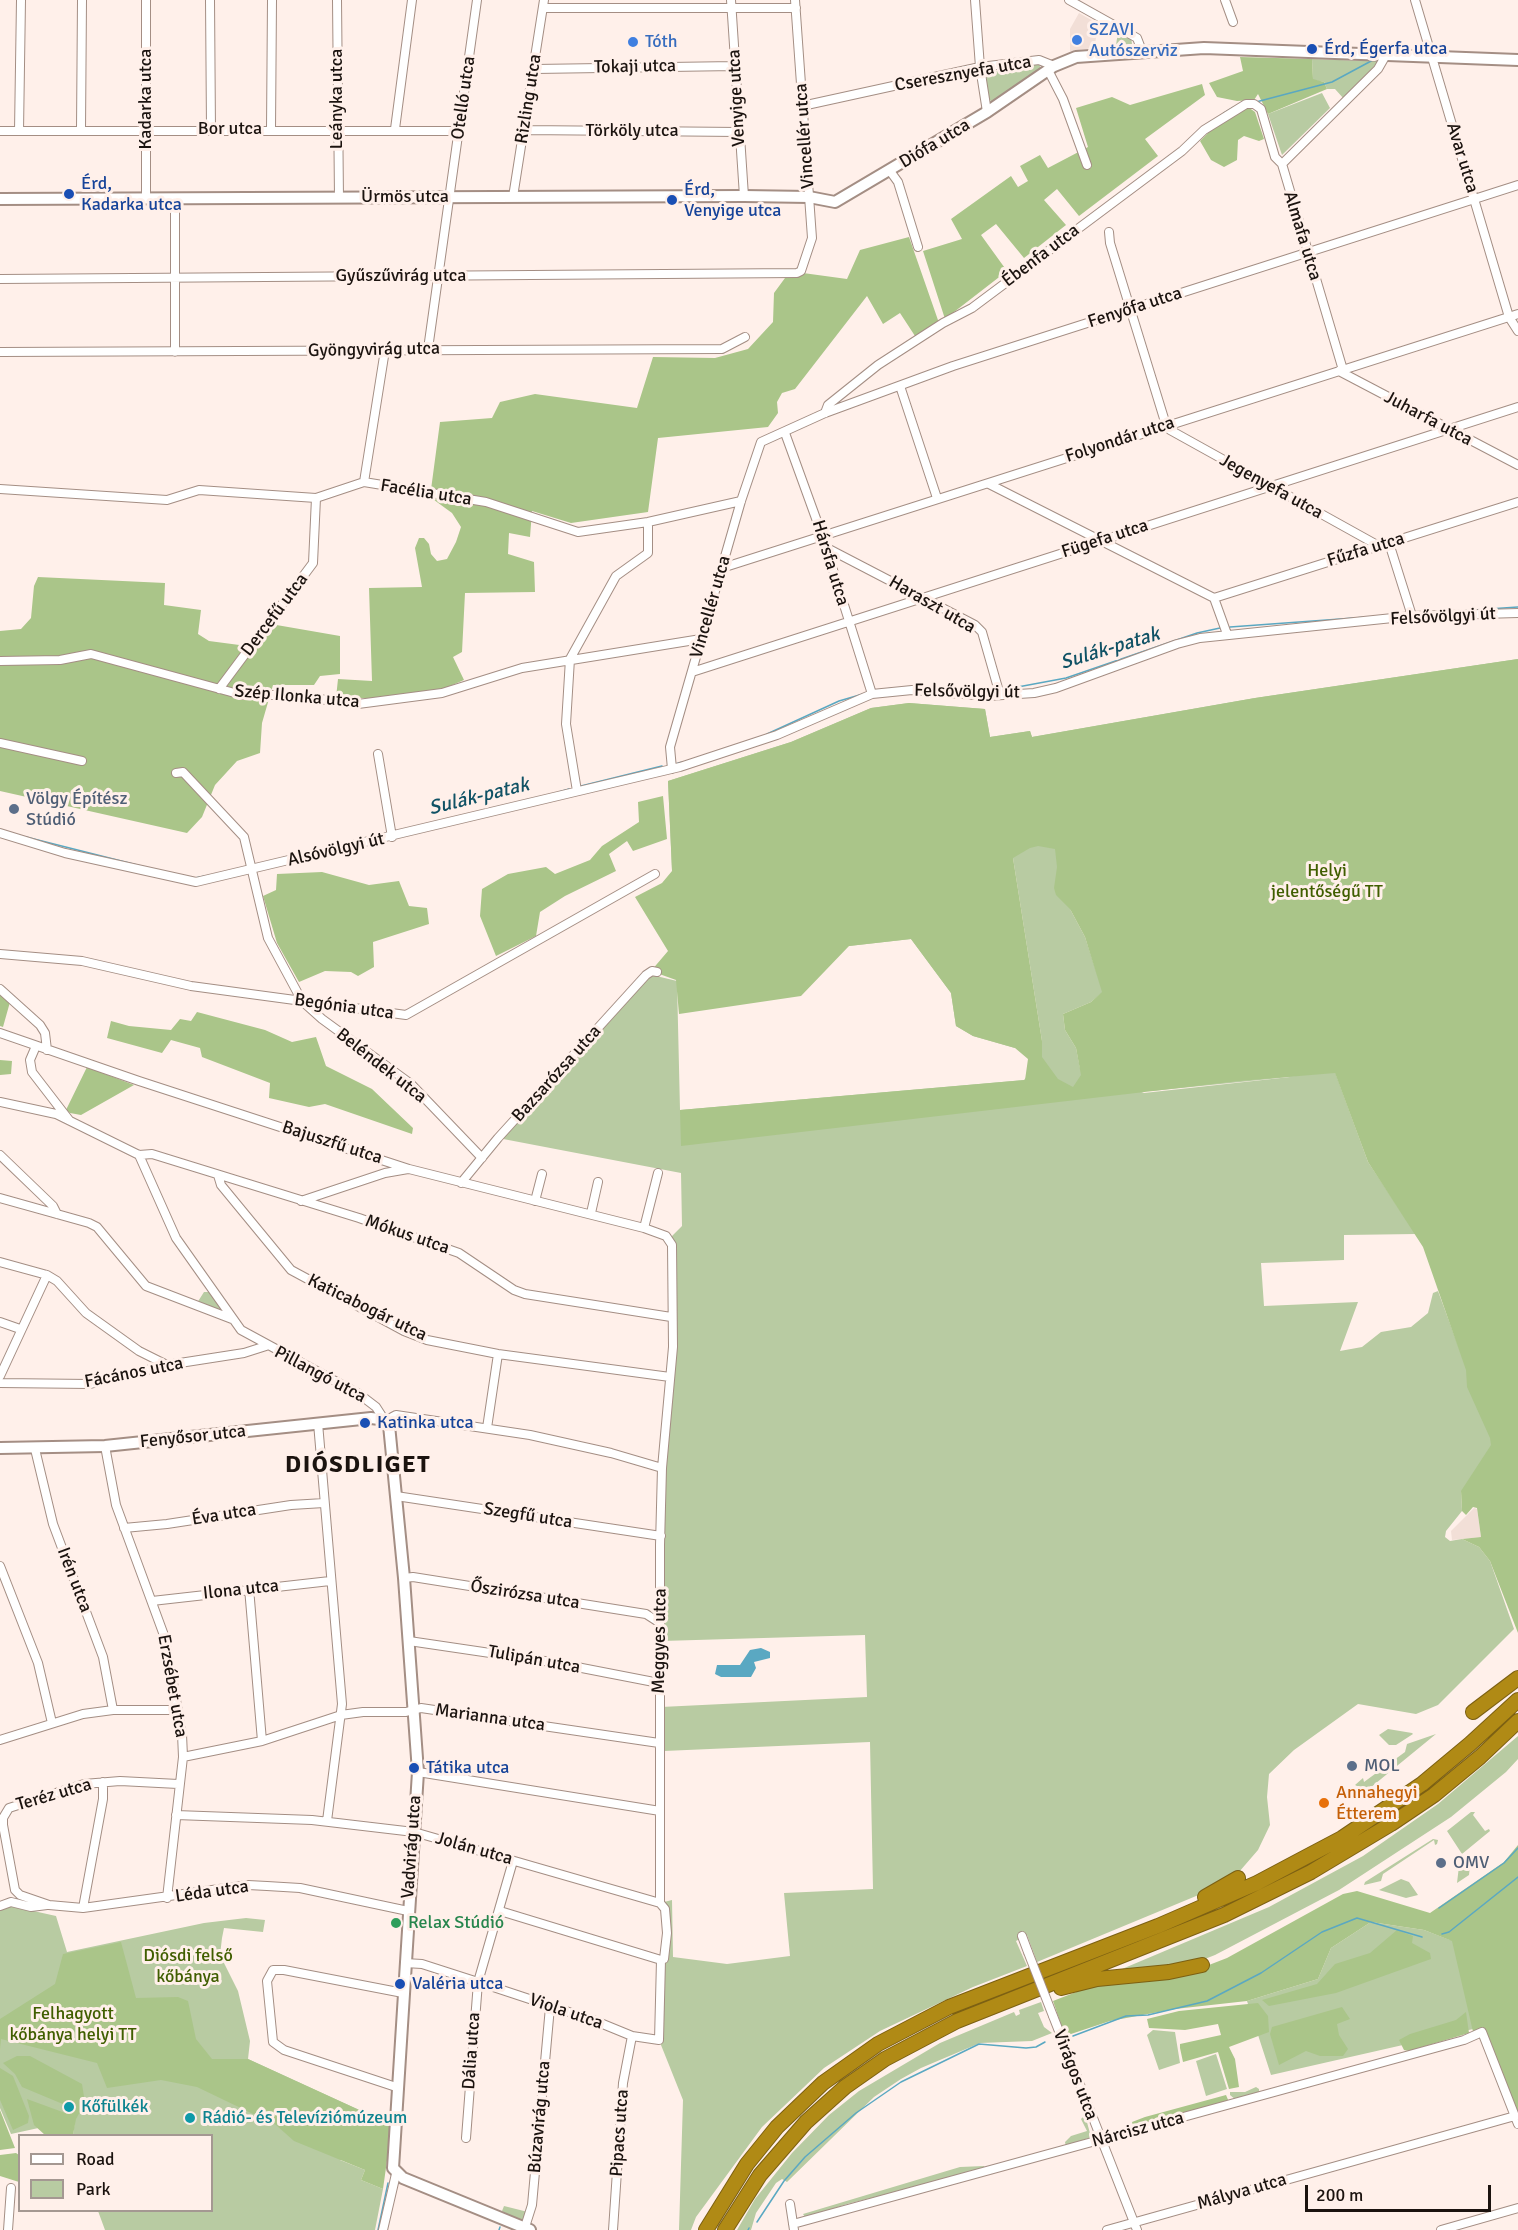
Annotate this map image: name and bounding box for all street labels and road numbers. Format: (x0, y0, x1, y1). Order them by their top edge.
street label: Kadarka utca (135, 49, 157, 149)
street label: Leányka utca (326, 49, 348, 149)
street label: Venyige utca (724, 49, 750, 147)
street label: Cseresznyefa utca (893, 51, 1033, 97)
street label: Rizling utca (511, 53, 547, 145)
street label: Otelló utca (447, 55, 481, 141)
street label: Tokaji utca (594, 55, 676, 79)
street label: Vincellér utca (791, 82, 819, 190)
street label: Diófa utca (896, 115, 974, 173)
street label: Bor utca (198, 118, 262, 140)
street label: Törköly utca (585, 120, 679, 142)
street label: Avar utca (1441, 120, 1483, 196)
street label: Ürmös utca (361, 186, 449, 208)
street label: Almafa utca (1278, 189, 1326, 283)
street label: Ébenfa utca (998, 220, 1084, 292)
street label: Gyűszűvirág utca (336, 265, 466, 287)
street label: Fenyőfa utca (1085, 283, 1185, 333)
street label: Gyöngyvirág utca (308, 338, 440, 362)
street label: Juharfa utca (1380, 387, 1476, 451)
street label: Folyondár utca (1063, 412, 1177, 468)
street label: Jegenyefa utca (1215, 450, 1327, 524)
street label: Facélia utca (379, 475, 473, 511)
street label: Fügefa utca (1059, 515, 1151, 563)
street label: Hársfa utca (807, 518, 853, 608)
street label: Fűzfa utca (1325, 528, 1407, 572)
street label: Vincellér utca (686, 553, 736, 661)
street label: Dercefű utca (237, 569, 313, 661)
street label: Haraszt utca (885, 571, 979, 639)
street label: Felsővölgyi út (1390, 603, 1496, 631)
street label: Felsővölgyi út (914, 680, 1020, 704)
street label: Szép Ilonka utca (234, 681, 360, 713)
street label: Alsóvölgyi út (285, 828, 387, 872)
street label: Begónia utca (293, 989, 395, 1025)
street label: Bazsarózsa utca (508, 1021, 606, 1127)
street label: Beléndek utca (331, 1024, 431, 1108)
street label: Bajuszfű utca (279, 1117, 385, 1169)
street label: Mókus utca (362, 1210, 452, 1260)
street label: Katicabogár utca (304, 1270, 430, 1346)
street label: Pillangó utca (270, 1342, 370, 1408)
street label: Fácános utca (83, 1353, 185, 1393)
street label: Fenyősor utca (139, 1421, 247, 1453)
street label: Szegfű utca (482, 1498, 574, 1534)
street label: Éva utca (190, 1499, 258, 1531)
street label: Irén utca (52, 1544, 96, 1616)
street label: Ilona utca (202, 1575, 280, 1605)
street label: Őszirózsa utca (469, 1576, 581, 1614)
street label: Meggyes utca (648, 1588, 672, 1694)
street label: Erzsébet utca (152, 1633, 192, 1739)
street label: Tulipán utca (486, 1641, 582, 1679)
street label: Marianna utca (434, 1700, 546, 1736)
street label: Teréz utca (14, 1774, 94, 1816)
street label: Vadvirág utca (398, 1795, 426, 1899)
street label: Jolán utca (433, 1828, 515, 1870)
street label: Léda utca (174, 1876, 250, 1908)
street label: Viola utca (526, 1989, 606, 2035)
street label: Dália utca (459, 2012, 485, 2090)
street label: Virágos utca (1048, 2027, 1102, 2123)
street label: Búzavirág utca (524, 2060, 556, 2174)
street label: Pipacs utca (606, 2089, 634, 2177)
street label: Nárcisz utca (1089, 2107, 1187, 2153)
street label: Mályva utca (1195, 2169, 1289, 2215)

